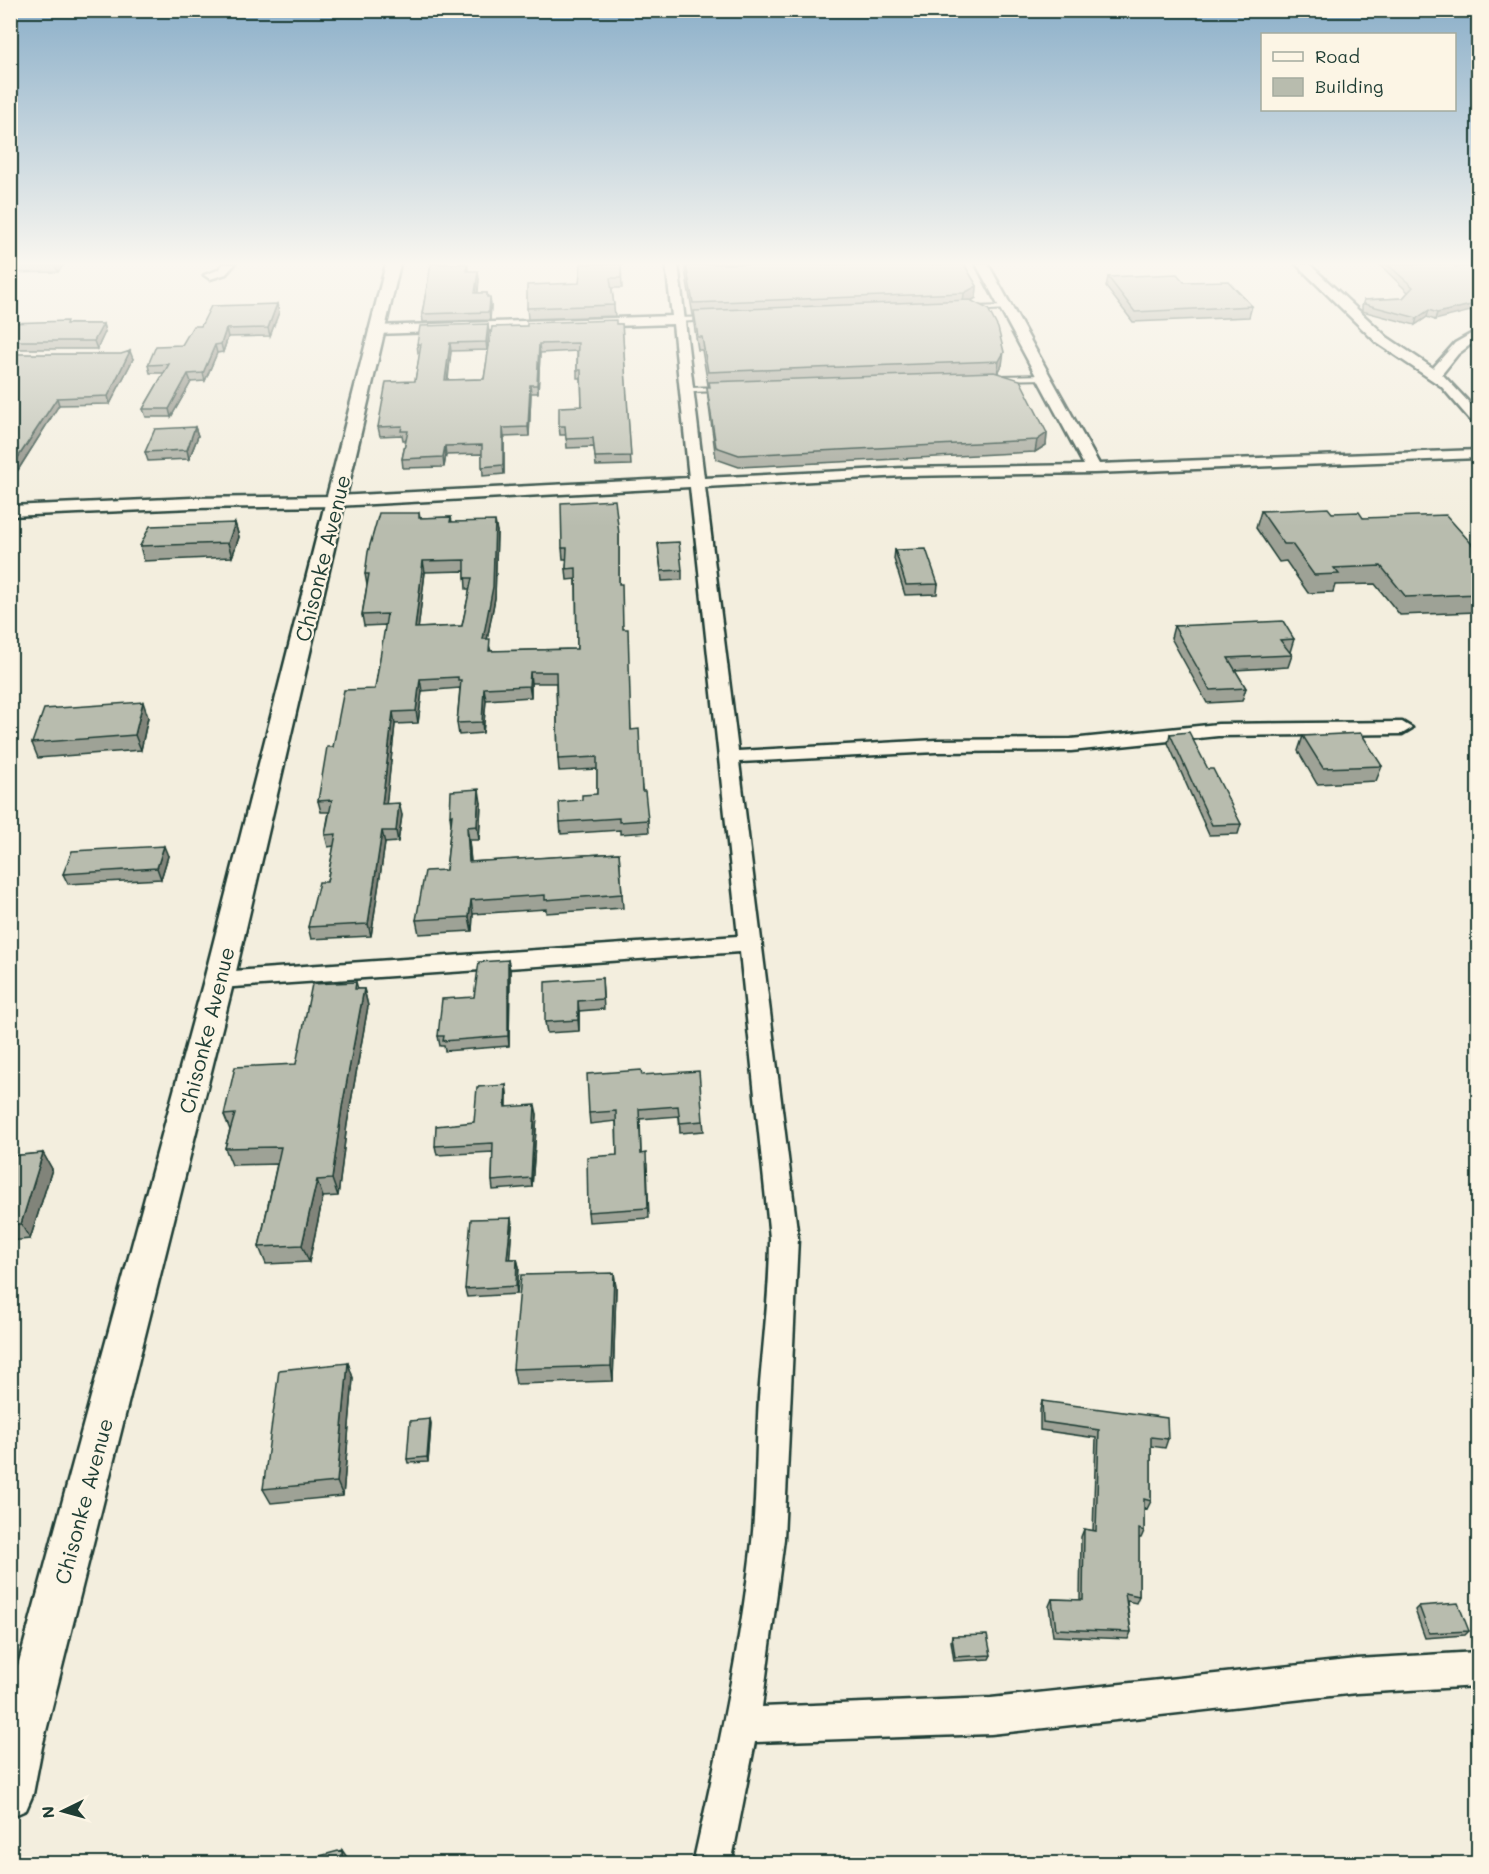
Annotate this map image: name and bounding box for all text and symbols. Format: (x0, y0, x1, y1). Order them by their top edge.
legend (1261, 33, 1456, 111)
text: Road (1315, 44, 1360, 68)
text: Building (1315, 74, 1383, 98)
street label: Chisonke Avenue (288, 472, 356, 644)
street label: Chisonke Avenue (172, 944, 240, 1116)
street label: Chisonke Avenue (48, 1415, 118, 1587)
north arrow (33, 1781, 93, 1841)
text: N (37, 1805, 59, 1819)

